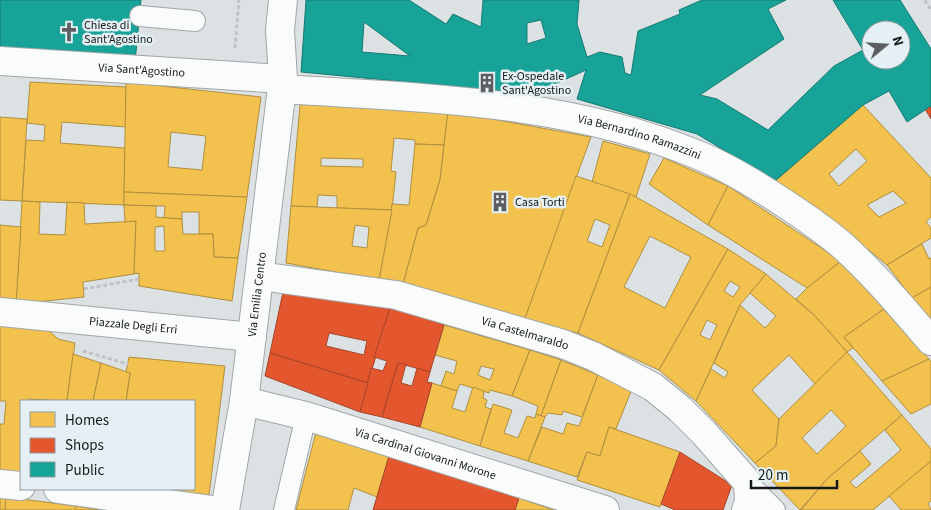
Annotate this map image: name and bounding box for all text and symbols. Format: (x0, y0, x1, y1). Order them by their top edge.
place label: Chiesa di Sant’Agostino (84, 17, 153, 48)
north arrow (861, 20, 911, 70)
church icon: Chiesa di Sant’Agostino (58, 21, 80, 43)
text: N (886, 34, 908, 49)
street label: Via Sant'Agostino (98, 59, 186, 82)
place label: Ex-Ospedale Sant'Agostino (502, 68, 571, 99)
building icon: Ex-Ospedale Sant'Agostino (476, 72, 498, 94)
street label: Via Bernardino Ramazzini (576, 111, 704, 164)
building icon: Casa Torti (489, 191, 511, 213)
place label: Casa Torti (515, 194, 565, 211)
street label: Via Emilia Centro (244, 251, 271, 338)
street label: Piazzale Degli Erri (88, 313, 178, 339)
street label: Via Castelmaraldo (479, 313, 571, 355)
legend (20, 400, 195, 490)
text: Homes (65, 410, 109, 431)
street label: Via Cardinal Giovanni Morone (352, 424, 498, 484)
text: Shops (65, 435, 104, 456)
scale bar (751, 458, 837, 490)
text: Public (65, 460, 104, 481)
text: 20 m (758, 465, 788, 486)

